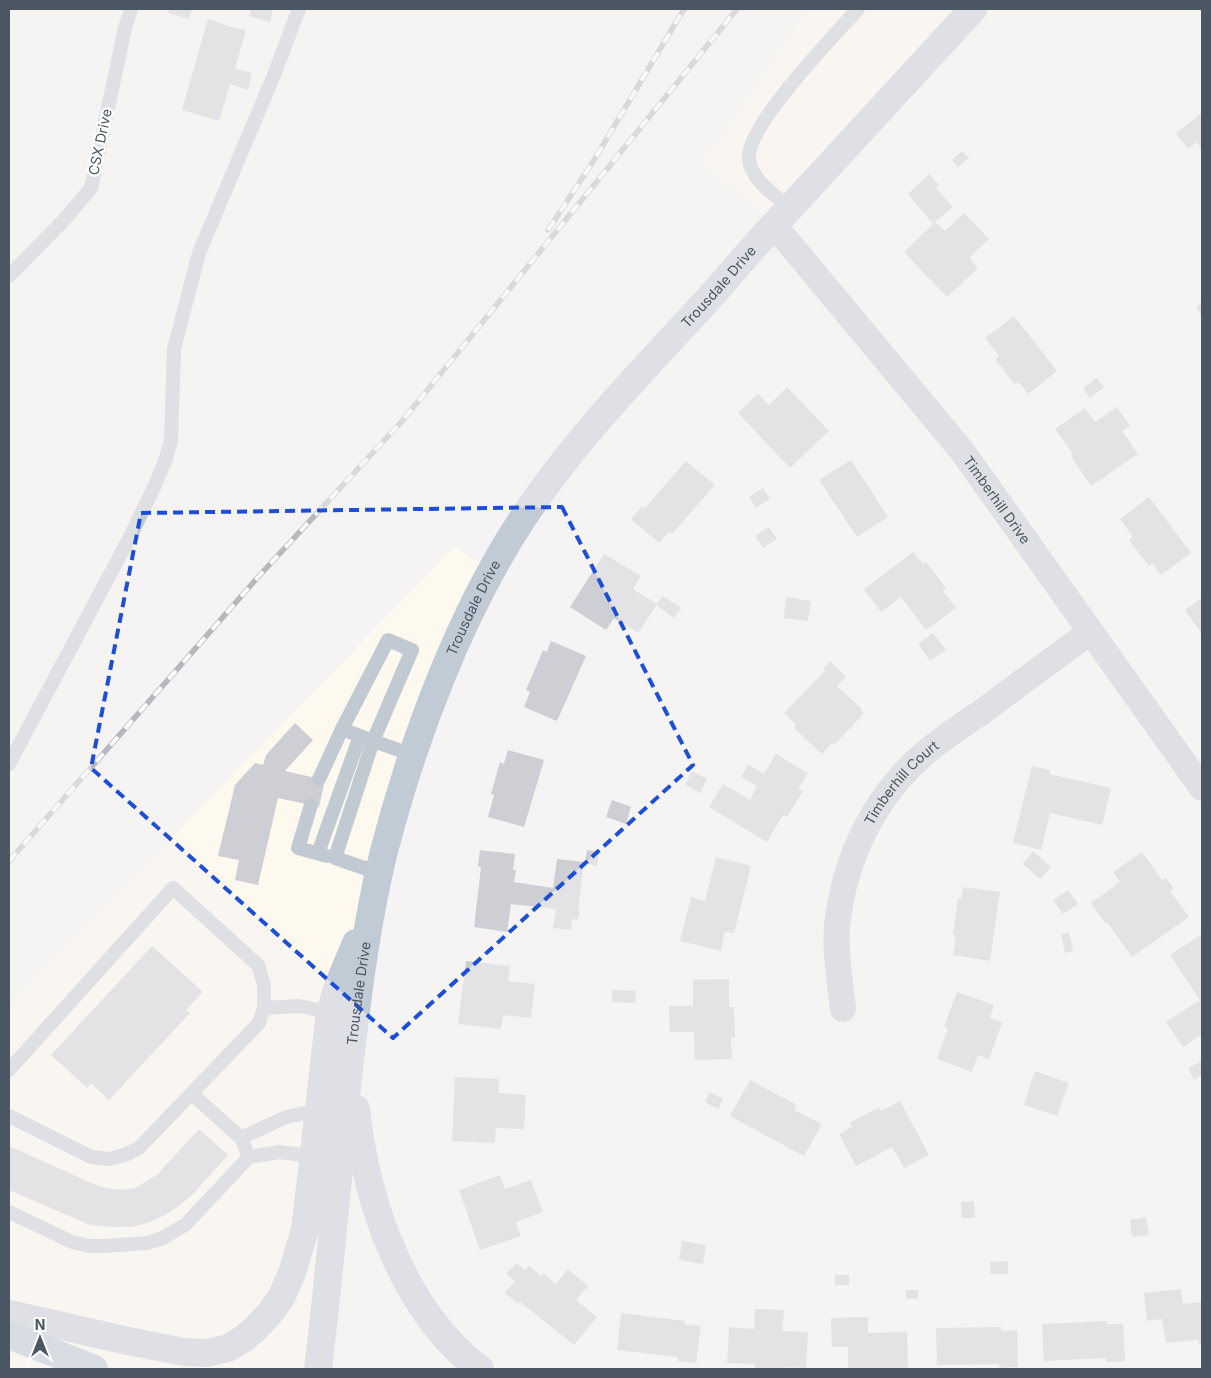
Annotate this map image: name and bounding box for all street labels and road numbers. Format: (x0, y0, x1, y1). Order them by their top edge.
street label: CSX Drive (84, 107, 115, 177)
street label: Trousdale Drive (677, 242, 759, 331)
street label: Timberhill Drive (960, 452, 1034, 547)
street label: Trousdale Drive (442, 557, 504, 658)
street label: Timberhill Court (860, 736, 942, 828)
street label: Trousdale Drive (343, 940, 374, 1046)

